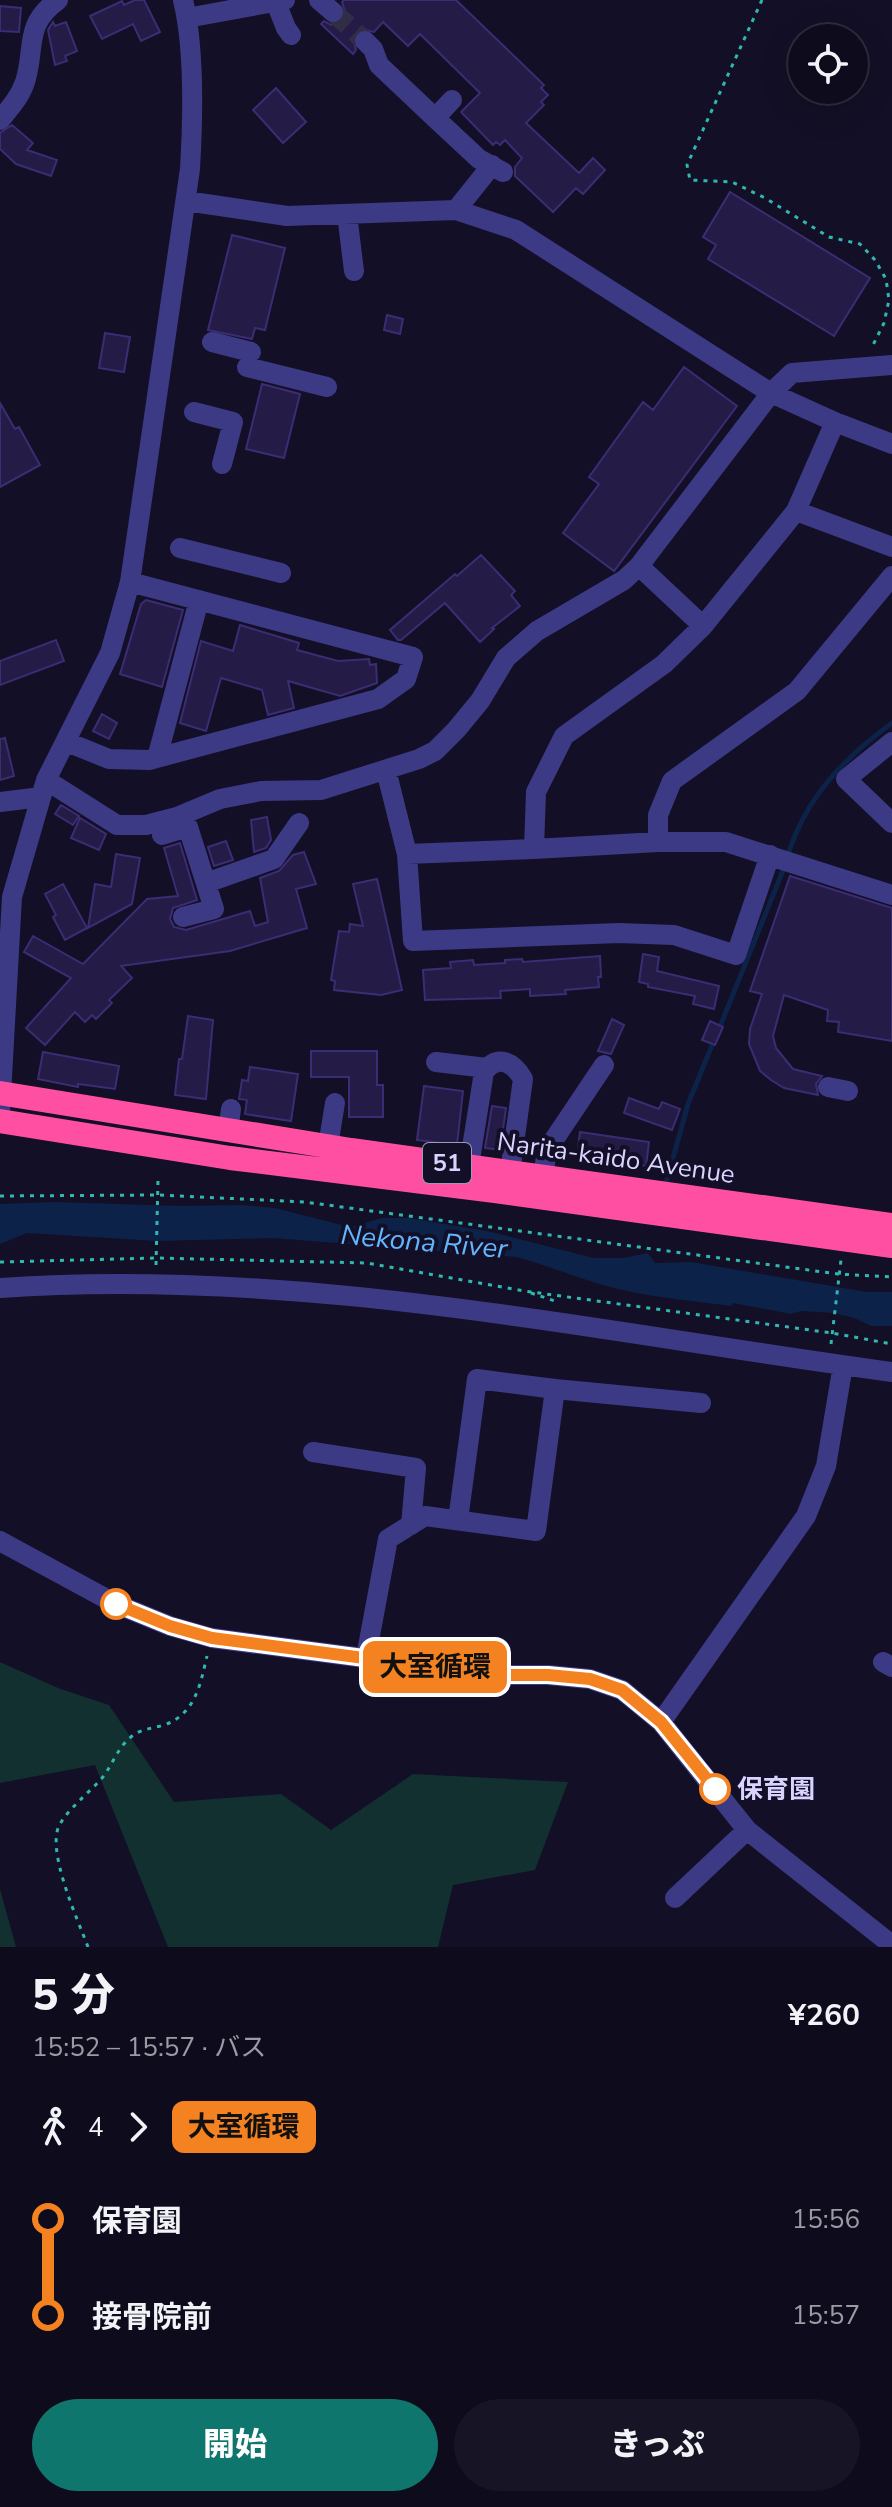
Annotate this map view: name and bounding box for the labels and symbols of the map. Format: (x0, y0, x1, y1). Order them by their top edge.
street label: Narita-kaido Avenue (495, 1124, 737, 1192)
road number: 51 (423, 1143, 471, 1183)
water label: Nekona River (339, 1216, 510, 1268)
unlabelled marker (101, 1589, 131, 1619)
line badge: 大室循環 (379, 1641, 491, 1693)
place label: 保育園 (737, 1772, 815, 1807)
marker: 保育園 (700, 1774, 730, 1804)

